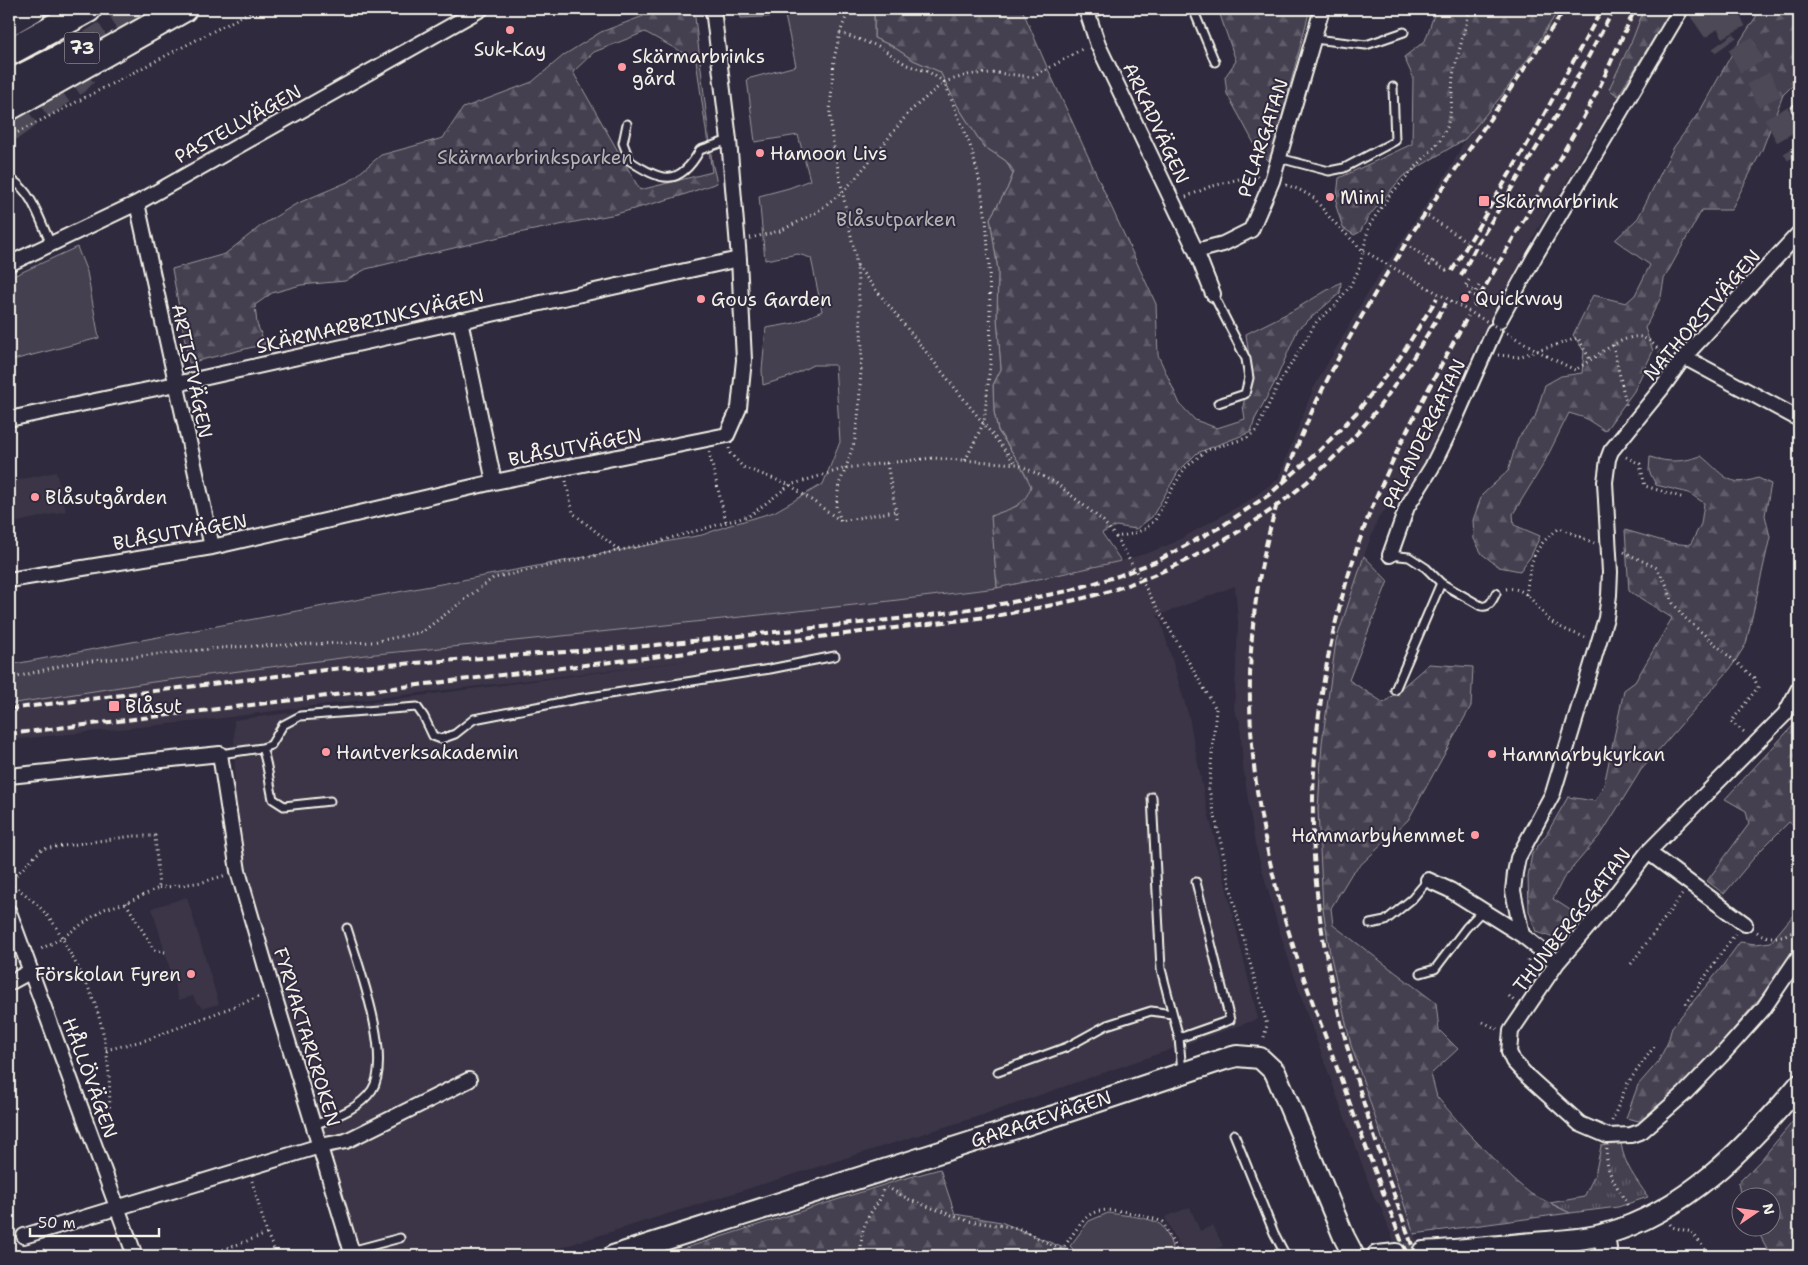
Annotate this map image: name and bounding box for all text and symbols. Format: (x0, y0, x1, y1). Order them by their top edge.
marker: Suk-Kay (504, 24, 516, 36)
road number: 73 (64, 32, 100, 64)
place label: Suk-Kay (474, 37, 546, 62)
place label: Skärmarbrinks gård (632, 44, 765, 91)
street label: ARKADVÄGEN (1117, 58, 1195, 188)
marker: Skärmarbrinks gård (616, 61, 628, 73)
street label: PELARGATAN (1232, 75, 1294, 201)
street label: PASTELLVÄGEN (170, 79, 306, 169)
place label: Hamoon Livs (770, 141, 887, 166)
park label: Skärmarbrinksparken (437, 145, 633, 170)
marker: Hamoon Livs (754, 147, 766, 159)
place label: Mimi (1340, 185, 1385, 210)
place label: Skärmarbrink (1495, 189, 1619, 214)
marker: Mimi (1324, 191, 1336, 203)
marker: Skärmarbrink (1477, 194, 1491, 208)
park label: Blåsutparken (836, 207, 956, 232)
street label: NATHORSTVÄGEN (1638, 244, 1766, 386)
street label: SKÄRMARBRINKSVÄGEN (254, 283, 486, 359)
place label: Quickway (1475, 286, 1563, 311)
place label: Gous Garden (711, 287, 832, 312)
marker: Quickway (1459, 292, 1471, 304)
marker: Gous Garden (695, 293, 707, 305)
street label: ARTISTVÄGEN (166, 302, 218, 440)
street label: PALANDERGATAN (1377, 355, 1471, 513)
street label: BLÅSUTVÄGEN (506, 421, 644, 472)
place label: Blåsutgården (45, 485, 167, 510)
marker: Blåsutgården (29, 491, 41, 503)
street label: BLÅSUTVÄGEN (111, 507, 249, 556)
place label: Blåsut (125, 694, 182, 719)
marker: Blåsut (107, 699, 121, 713)
place label: Hantverksakademin (336, 740, 519, 765)
place label: Hammarbykyrkan (1502, 742, 1665, 767)
marker: Hantverksakademin (320, 746, 332, 758)
marker: Hammarbykyrkan (1486, 748, 1498, 760)
place label: Hammarbyhemmet (1291, 823, 1465, 848)
marker: Hammarbyhemmet (1469, 829, 1481, 841)
street label: THUNBERGSGATAN (1508, 842, 1636, 998)
street label: FYRVAKTARKROKEN (268, 944, 346, 1130)
place label: Förskolan Fyren (35, 962, 181, 987)
marker: Förskolan Fyren (185, 968, 197, 980)
street label: HÅLLÖVÄGEN (57, 1014, 124, 1142)
street label: GARAGEVÄGEN (967, 1084, 1115, 1154)
north arrow (1730, 1188, 1780, 1238)
text: N (1759, 1202, 1779, 1217)
scale bar (30, 1205, 159, 1237)
text: 50 m (38, 1213, 76, 1233)

